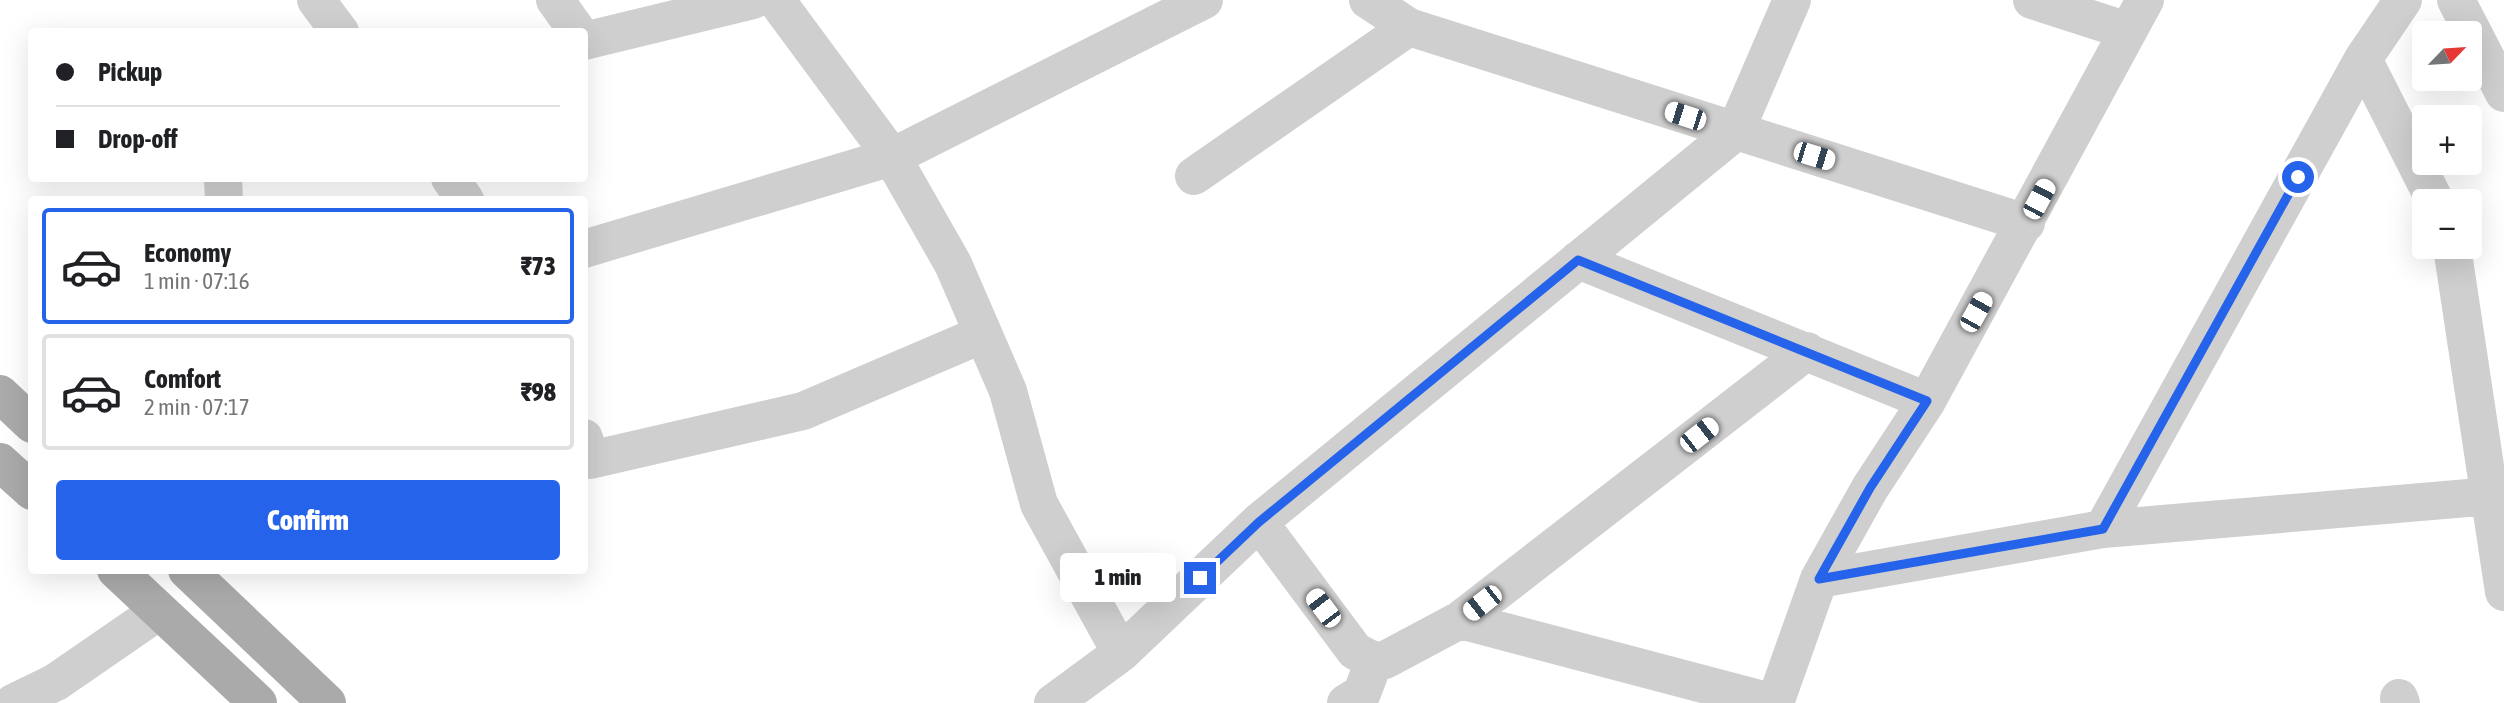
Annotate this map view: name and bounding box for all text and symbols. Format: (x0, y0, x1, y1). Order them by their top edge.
north arrow (2412, 21, 2482, 91)
map controls (2412, 21, 2482, 259)
text: Pickup (98, 57, 162, 87)
car (1662, 100, 1709, 132)
button: + (2412, 105, 2482, 175)
text: Drop-off (98, 124, 178, 154)
car (1791, 140, 1838, 172)
route start (2282, 161, 2314, 193)
car (2020, 176, 2059, 222)
button: − (2412, 189, 2482, 259)
icon: car (60, 235, 123, 298)
text: Economy (144, 238, 231, 268)
text: ₹73 (520, 251, 556, 281)
text: 1 min · 07:16 (144, 268, 250, 294)
car (1957, 289, 1996, 335)
icon: car (60, 361, 123, 424)
text: Comfort (144, 364, 221, 394)
text: ₹98 (520, 377, 556, 407)
text: 2 min · 07:17 (144, 394, 250, 420)
car (1676, 414, 1723, 456)
button: Confirm (56, 480, 560, 560)
callout: 1 min (1060, 554, 1176, 602)
route end (1184, 562, 1216, 594)
text: 1 min (1095, 564, 1141, 590)
car (1459, 582, 1506, 624)
car (1302, 585, 1345, 631)

